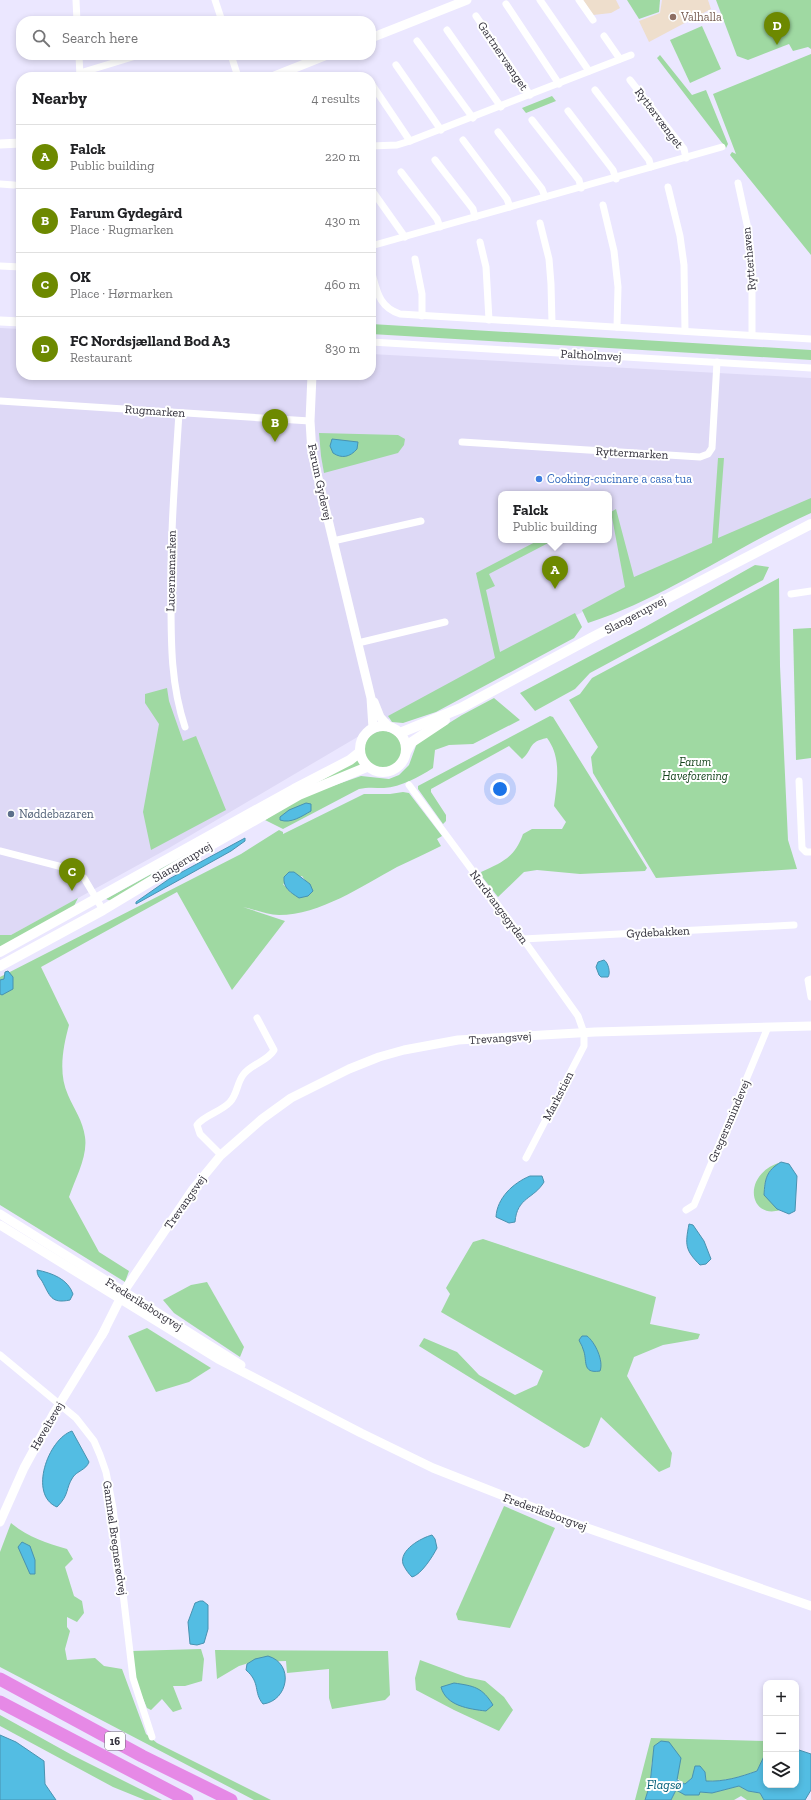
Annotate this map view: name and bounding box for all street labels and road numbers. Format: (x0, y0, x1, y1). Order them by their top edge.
street label: Gartnervænget (475, 19, 531, 93)
street label: Ryttervænget (632, 85, 686, 151)
street label: Rytterhaven (739, 227, 759, 291)
street label: Paltholmvej (560, 346, 622, 365)
street label: Rugmarken (124, 402, 186, 420)
street label: Farum Gydevej (304, 442, 335, 522)
street label: Ryttermarken (595, 444, 669, 462)
street label: Lucernemarken (163, 530, 179, 612)
street label: Slangerupvej (602, 593, 668, 638)
street label: Slangerupvej (150, 839, 215, 886)
street label: Nordvangsgyden (467, 867, 531, 947)
street label: Gydebakken (626, 923, 690, 941)
street label: Trevangsvej (468, 1029, 532, 1048)
street label: Markstien (540, 1069, 576, 1123)
street label: Gregersmindevej (705, 1077, 754, 1165)
street label: Trevangsvej (161, 1172, 210, 1232)
street label: Frederiksborgvej (102, 1275, 185, 1334)
street label: Høveltevej (27, 1399, 67, 1453)
street label: Gammel Bregnerødvej (99, 1480, 130, 1596)
street label: Frederiksborgvej (501, 1490, 589, 1535)
road number: 16 (105, 1732, 125, 1750)

